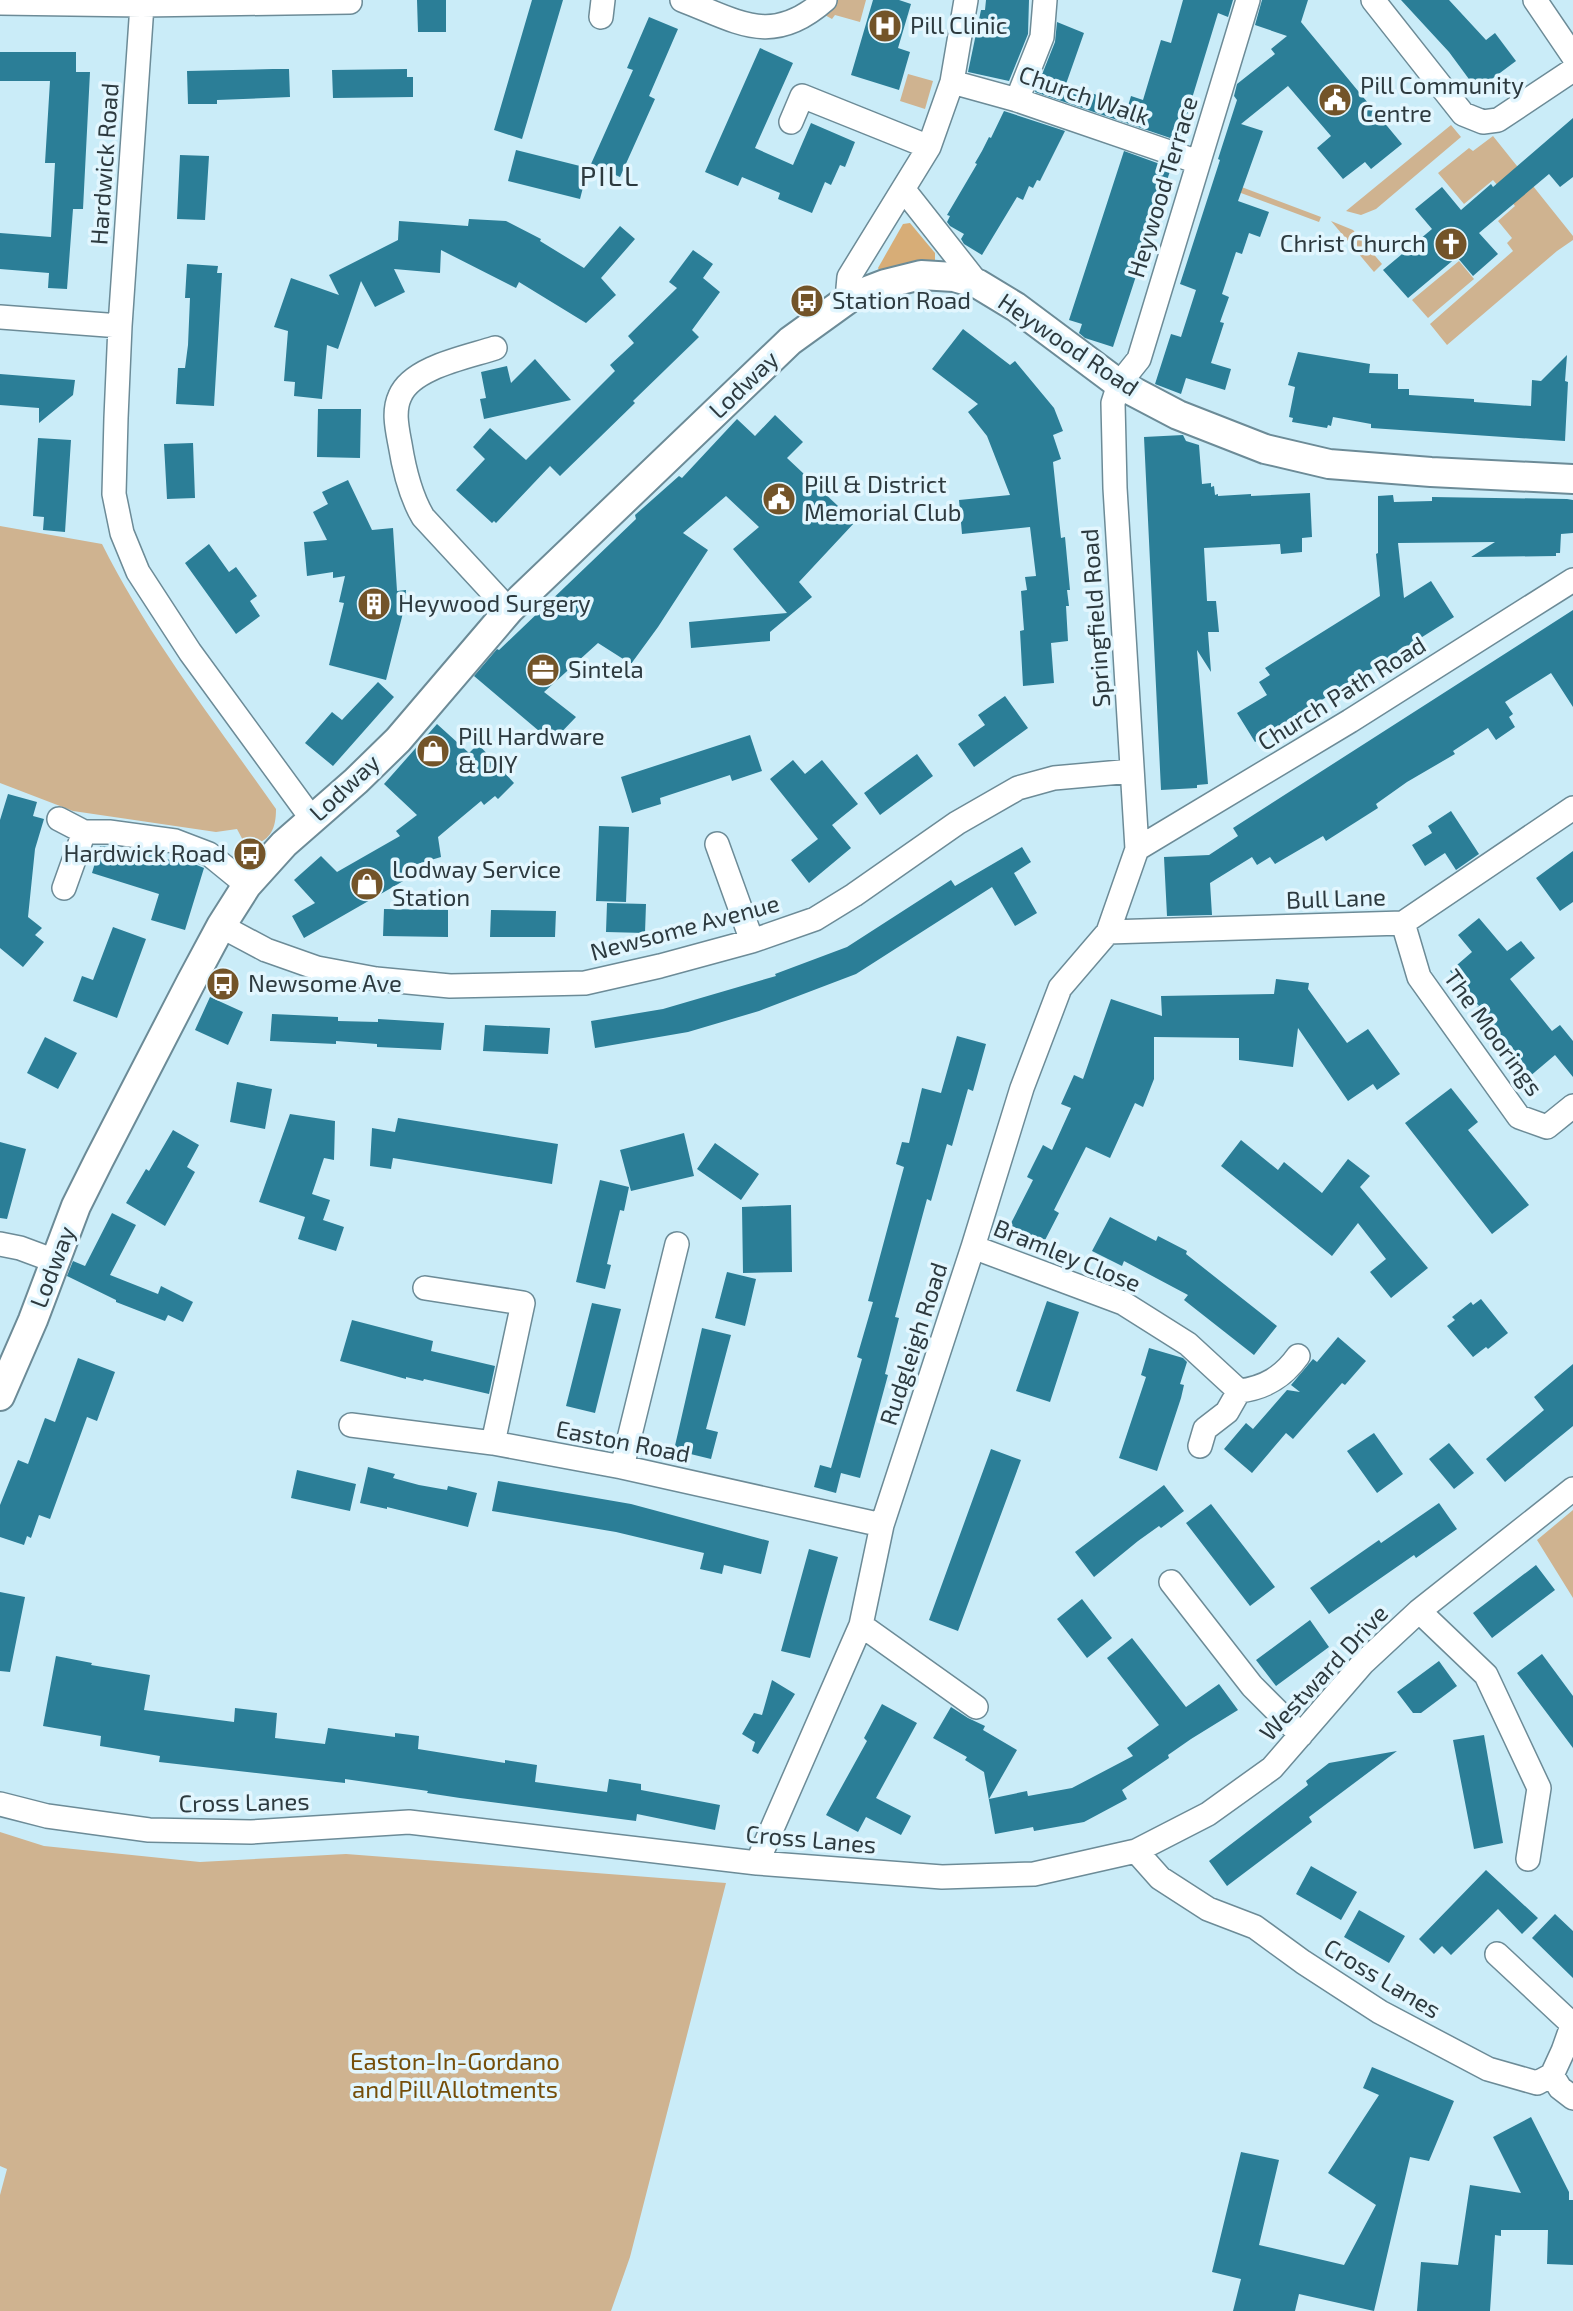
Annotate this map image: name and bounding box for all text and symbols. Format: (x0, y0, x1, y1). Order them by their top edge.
hospital icon: Pill Clinic (866, 7, 904, 45)
place label: Pill Clinic (910, 10, 1008, 39)
street label: Church Walk (1015, 59, 1154, 130)
place label: Pill Community Centre (1360, 70, 1524, 127)
public building icon: Pill Community Centre (1316, 81, 1354, 119)
street label: Hardwick Road (83, 82, 124, 246)
street label: Heywood Terrace (1120, 92, 1203, 281)
district label: PILL (580, 158, 640, 192)
church icon: Christ Church (1432, 225, 1470, 263)
place label: Christ Church (1280, 228, 1426, 257)
bus stop icon: Station Road (788, 282, 826, 320)
place label: Station Road (832, 285, 971, 314)
street label: Heywood Road (993, 286, 1144, 401)
street label: Lodway (702, 344, 784, 424)
place label: Pill & District Memorial Club (804, 469, 961, 526)
public building icon: Pill & District Memorial Club (760, 480, 798, 518)
street label: Springfield Road (1074, 528, 1115, 709)
building icon: Heywood Surgery (355, 585, 393, 623)
place label: Heywood Surgery (398, 588, 591, 617)
street label: Church Path Road (1252, 629, 1431, 756)
office icon: Sintela (524, 651, 562, 689)
place label: Sintela (568, 654, 644, 683)
place label: Pill Hardware & DIY (458, 721, 605, 778)
shop icon: Pill Hardware & DIY (414, 732, 452, 770)
street label: Lodway (303, 747, 385, 827)
bus stop icon: Hardwick Road (231, 835, 269, 873)
place label: Hardwick Road (64, 838, 226, 867)
place label: Lodway Service Station (392, 854, 561, 911)
shop icon: Lodway Service Station (348, 865, 386, 903)
street label: Bull Lane (1286, 881, 1386, 914)
street label: Newsome Avenue (587, 887, 782, 966)
street label: The Moorings (1439, 963, 1550, 1101)
bus stop icon: Newsome Ave (204, 965, 242, 1003)
place label: Newsome Ave (248, 968, 402, 997)
street label: Bramley Close (990, 1212, 1145, 1297)
street label: Lodway (23, 1221, 81, 1311)
street label: Rudgleigh Road (873, 1258, 953, 1429)
street label: Easton Road (554, 1413, 693, 1468)
street label: Westward Drive (1253, 1598, 1393, 1746)
street label: Cross Lanes (178, 1786, 310, 1817)
street label: Cross Lanes (745, 1818, 878, 1859)
street label: Cross Lanes (1319, 1932, 1446, 2024)
park label: Easton-In-Gordano and Pill Allotments (350, 2046, 560, 2103)

